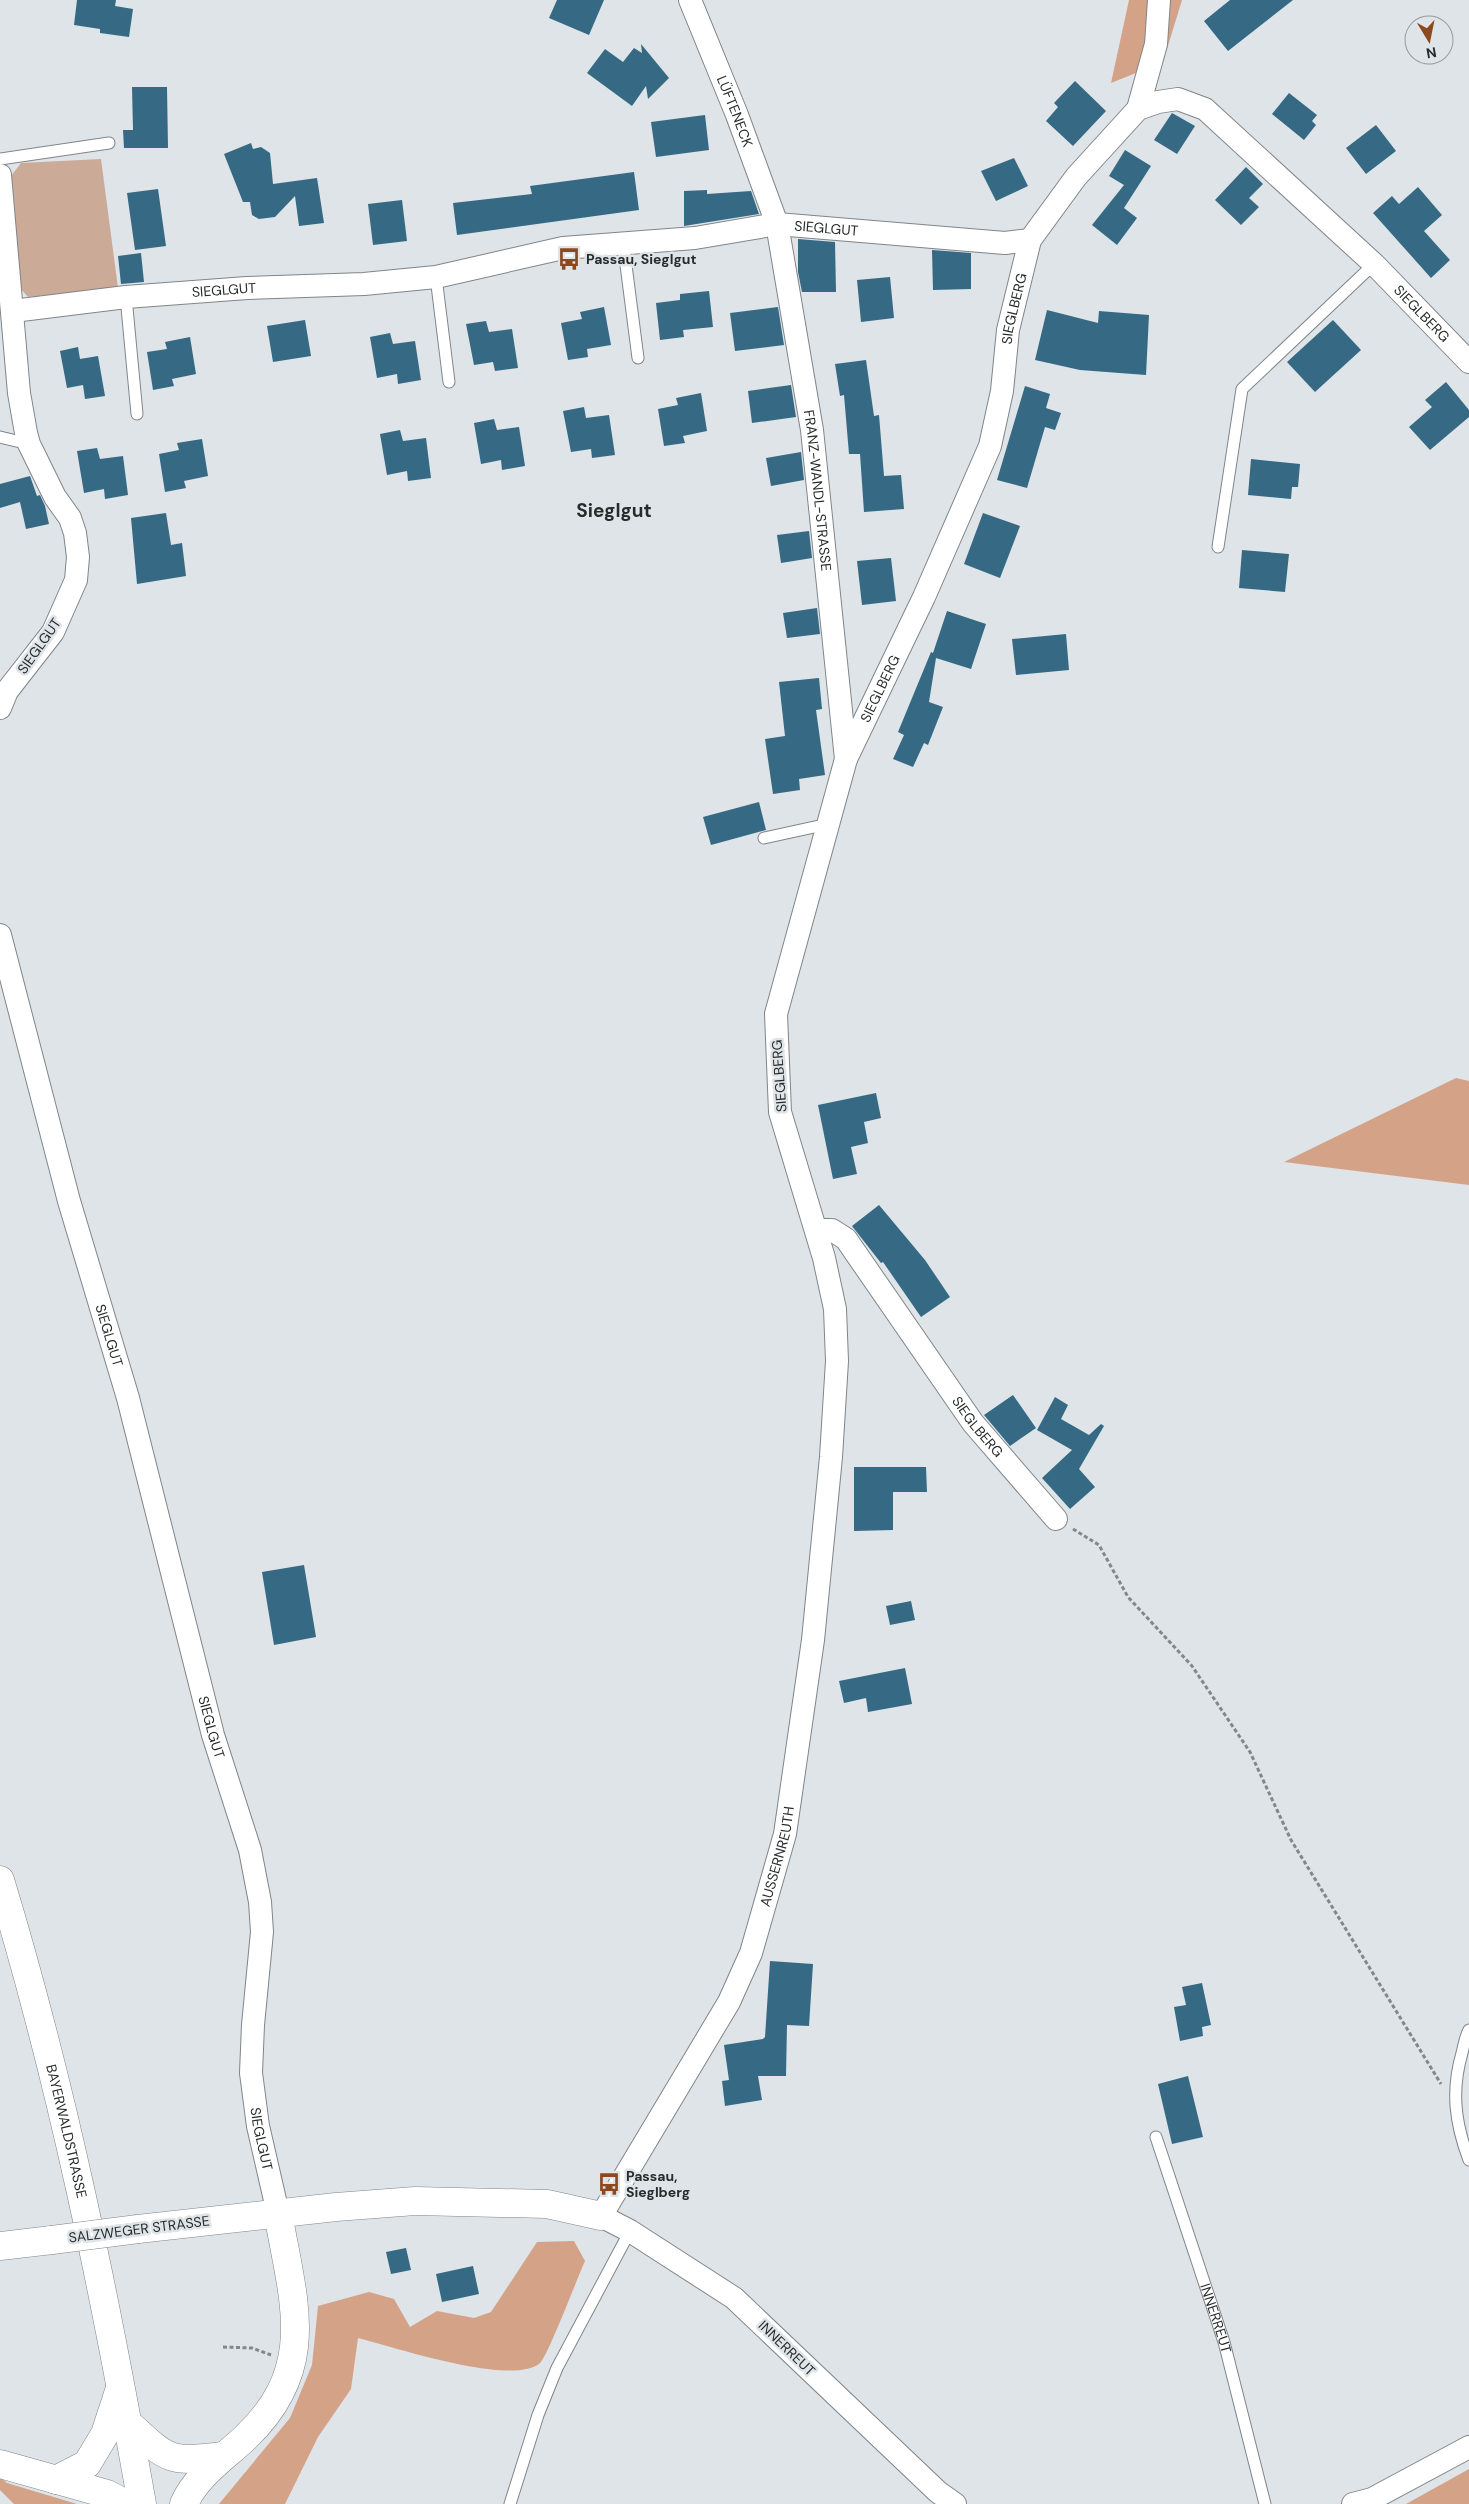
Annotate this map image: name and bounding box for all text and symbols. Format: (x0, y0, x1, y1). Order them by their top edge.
north arrow (1404, 15, 1454, 65)
text: N (1425, 43, 1438, 63)
street label: LÜFTENECK (713, 73, 757, 149)
street label: SIEGLGUT (794, 216, 859, 240)
bus stop icon: Passau, Sieglgut (556, 246, 582, 272)
place label: Passau, Sieglgut (586, 250, 696, 268)
street label: SIEGLBERG (998, 271, 1031, 345)
street label: SIEGLGUT (191, 279, 256, 301)
street label: SIEGLBERG (1390, 281, 1454, 346)
street label: FRANZ-WANDL-STRASSE (800, 408, 836, 572)
district label: Sieglgut (576, 498, 652, 523)
street label: SIEGLGUT (13, 615, 65, 677)
street label: SIEGLBERG (856, 652, 904, 725)
street label: SIEGLBERG (767, 1039, 791, 1113)
street label: SIEGLGUT (91, 1302, 127, 1369)
street label: SIEGLBERG (948, 1393, 1007, 1461)
street label: SIEGLGUT (194, 1694, 229, 1761)
street label: AUSSERNREUTH (756, 1805, 798, 1909)
street label: BAYERWALDSTRASSE (42, 2062, 91, 2200)
street label: SIEGLGUT (247, 2106, 277, 2172)
place label: Passau, Sieglberg (626, 2167, 690, 2201)
bus stop icon: Passau, Sieglberg (596, 2171, 622, 2197)
street label: SALZWEGER STRASSE (67, 2211, 211, 2247)
street label: INNERREUT (1196, 2281, 1235, 2355)
street label: INNERREUT (755, 2316, 819, 2380)

